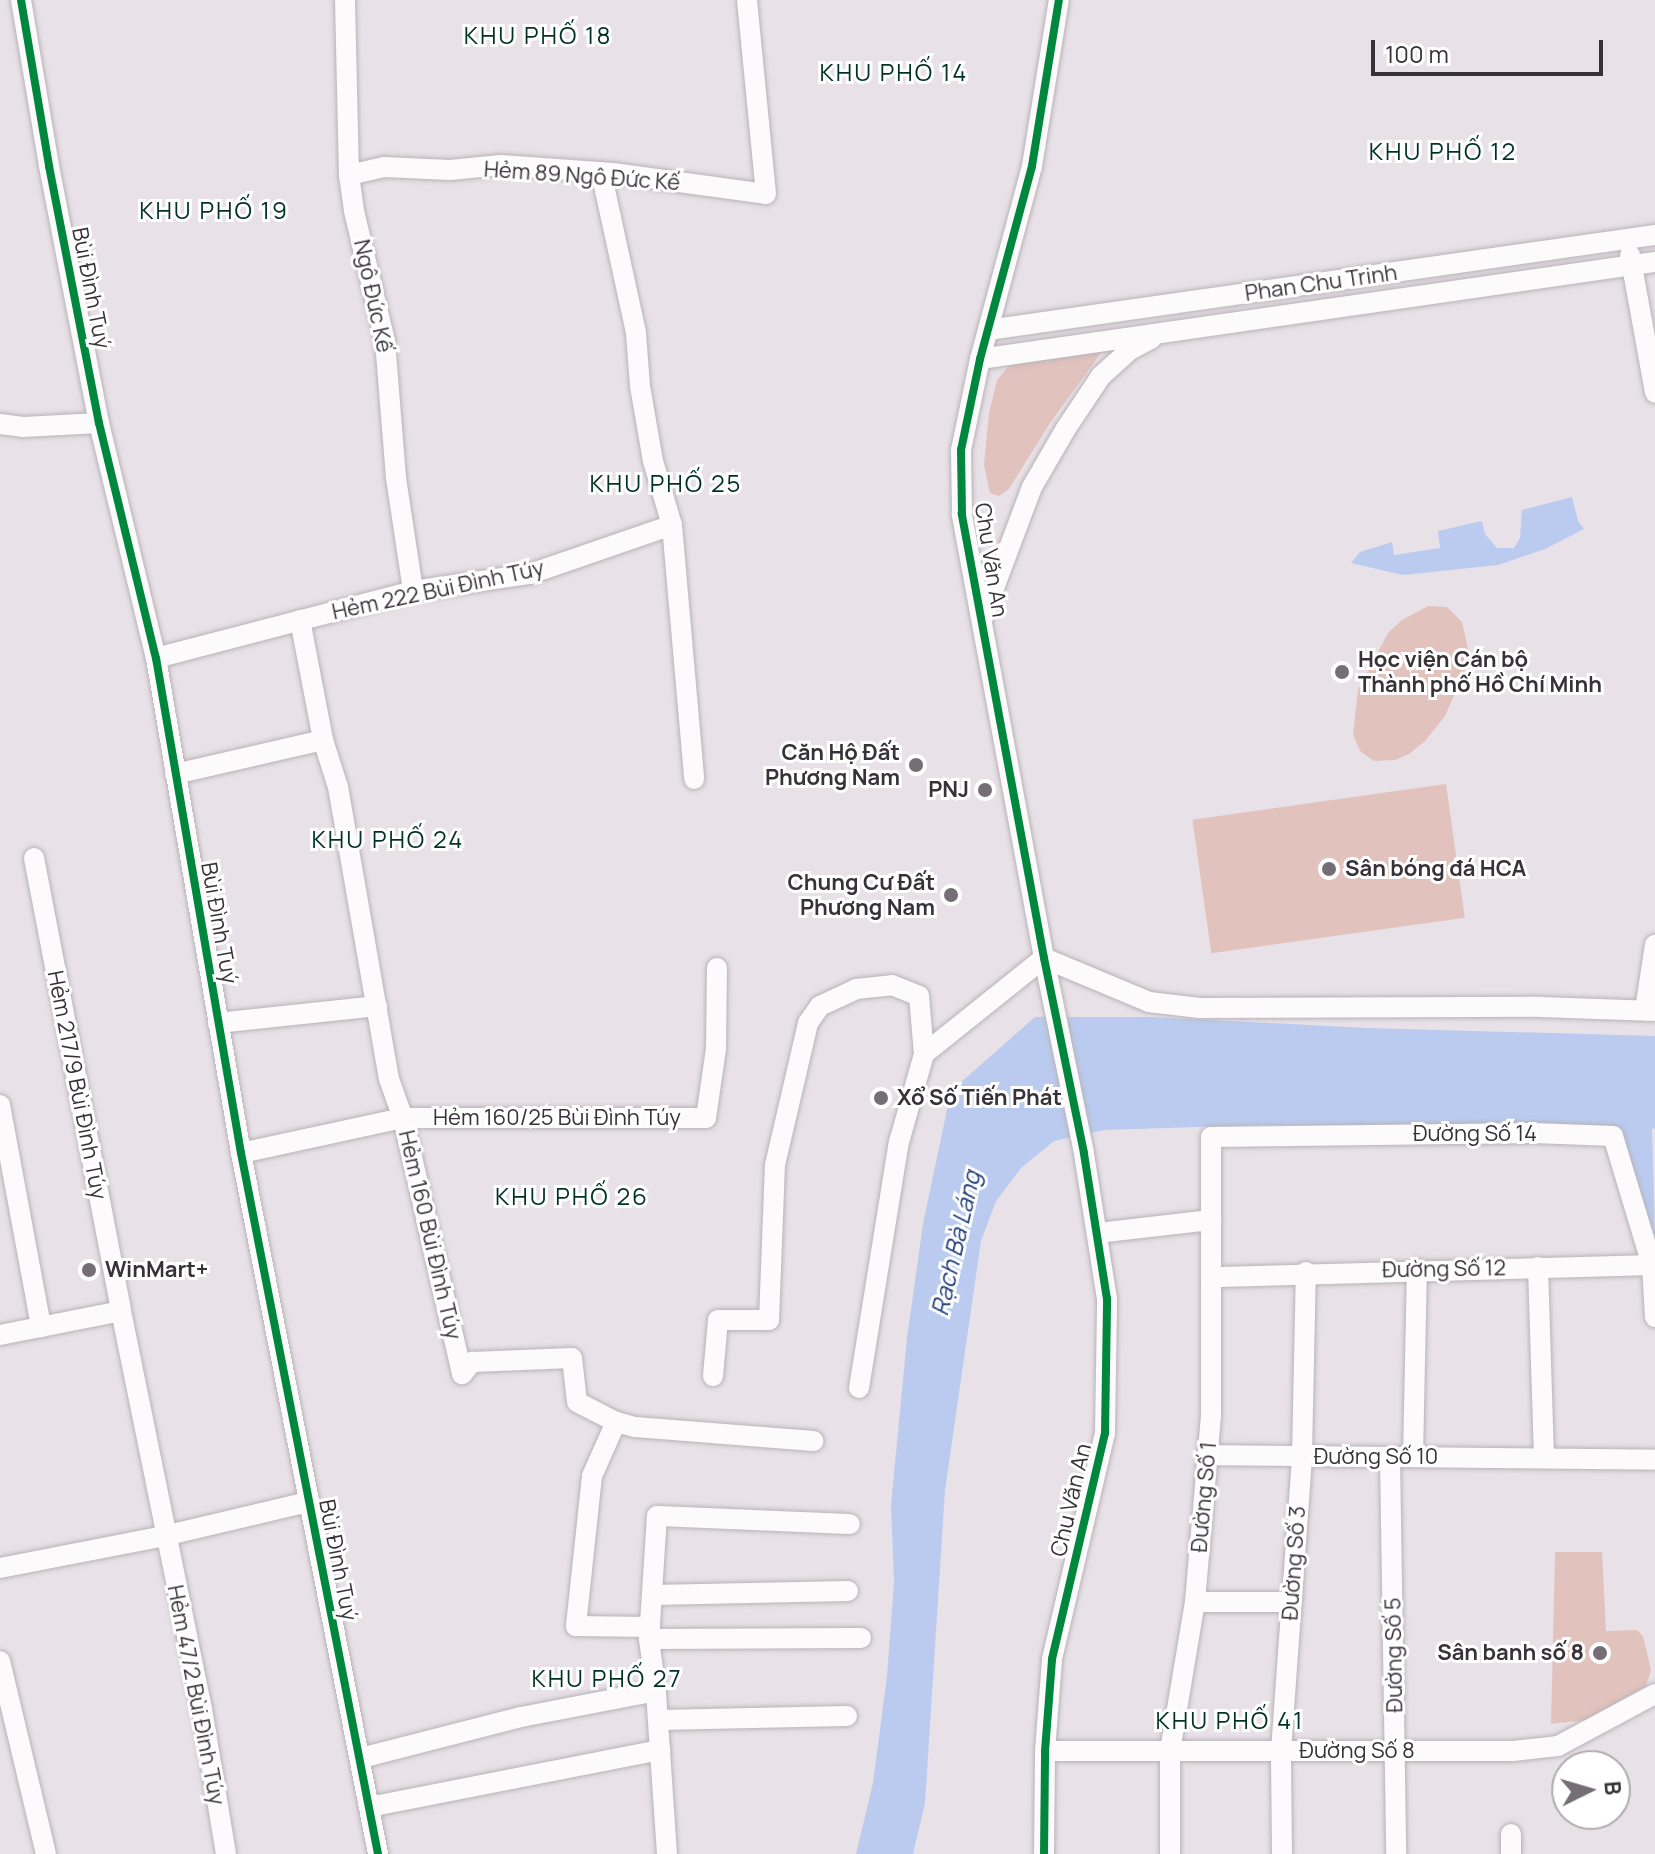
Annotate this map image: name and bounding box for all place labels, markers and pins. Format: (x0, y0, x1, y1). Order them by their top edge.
place label: Học viện Cán bộ Thành phố Hồ Chí Minh (1358, 646, 1602, 698)
marker: Học viện Cán bộ Thành phố Hồ Chí Minh (1333, 663, 1351, 681)
place label: Căn Hộ Đất Phương Nam (765, 739, 900, 790)
marker: Căn Hộ Đất Phương Nam (907, 756, 925, 774)
place label: PNJ (928, 777, 969, 803)
marker: PNJ (976, 781, 994, 799)
place label: Sân bóng đá HCA (1345, 856, 1526, 882)
marker: Sân bóng đá HCA (1320, 860, 1338, 878)
place label: Chung Cư Đất Phương Nam (787, 869, 935, 920)
marker: Chung Cư Đất Phương Nam (942, 886, 960, 904)
place label: Xổ Số Tiến Phát (897, 1085, 1062, 1111)
marker: Xổ Số Tiến Phát (872, 1089, 890, 1107)
place label: WinMart+ (105, 1257, 208, 1283)
marker: WinMart+ (80, 1261, 98, 1279)
place label: Sân banh số 8 (1437, 1640, 1584, 1666)
marker: Sân banh số 8 (1591, 1644, 1609, 1662)

